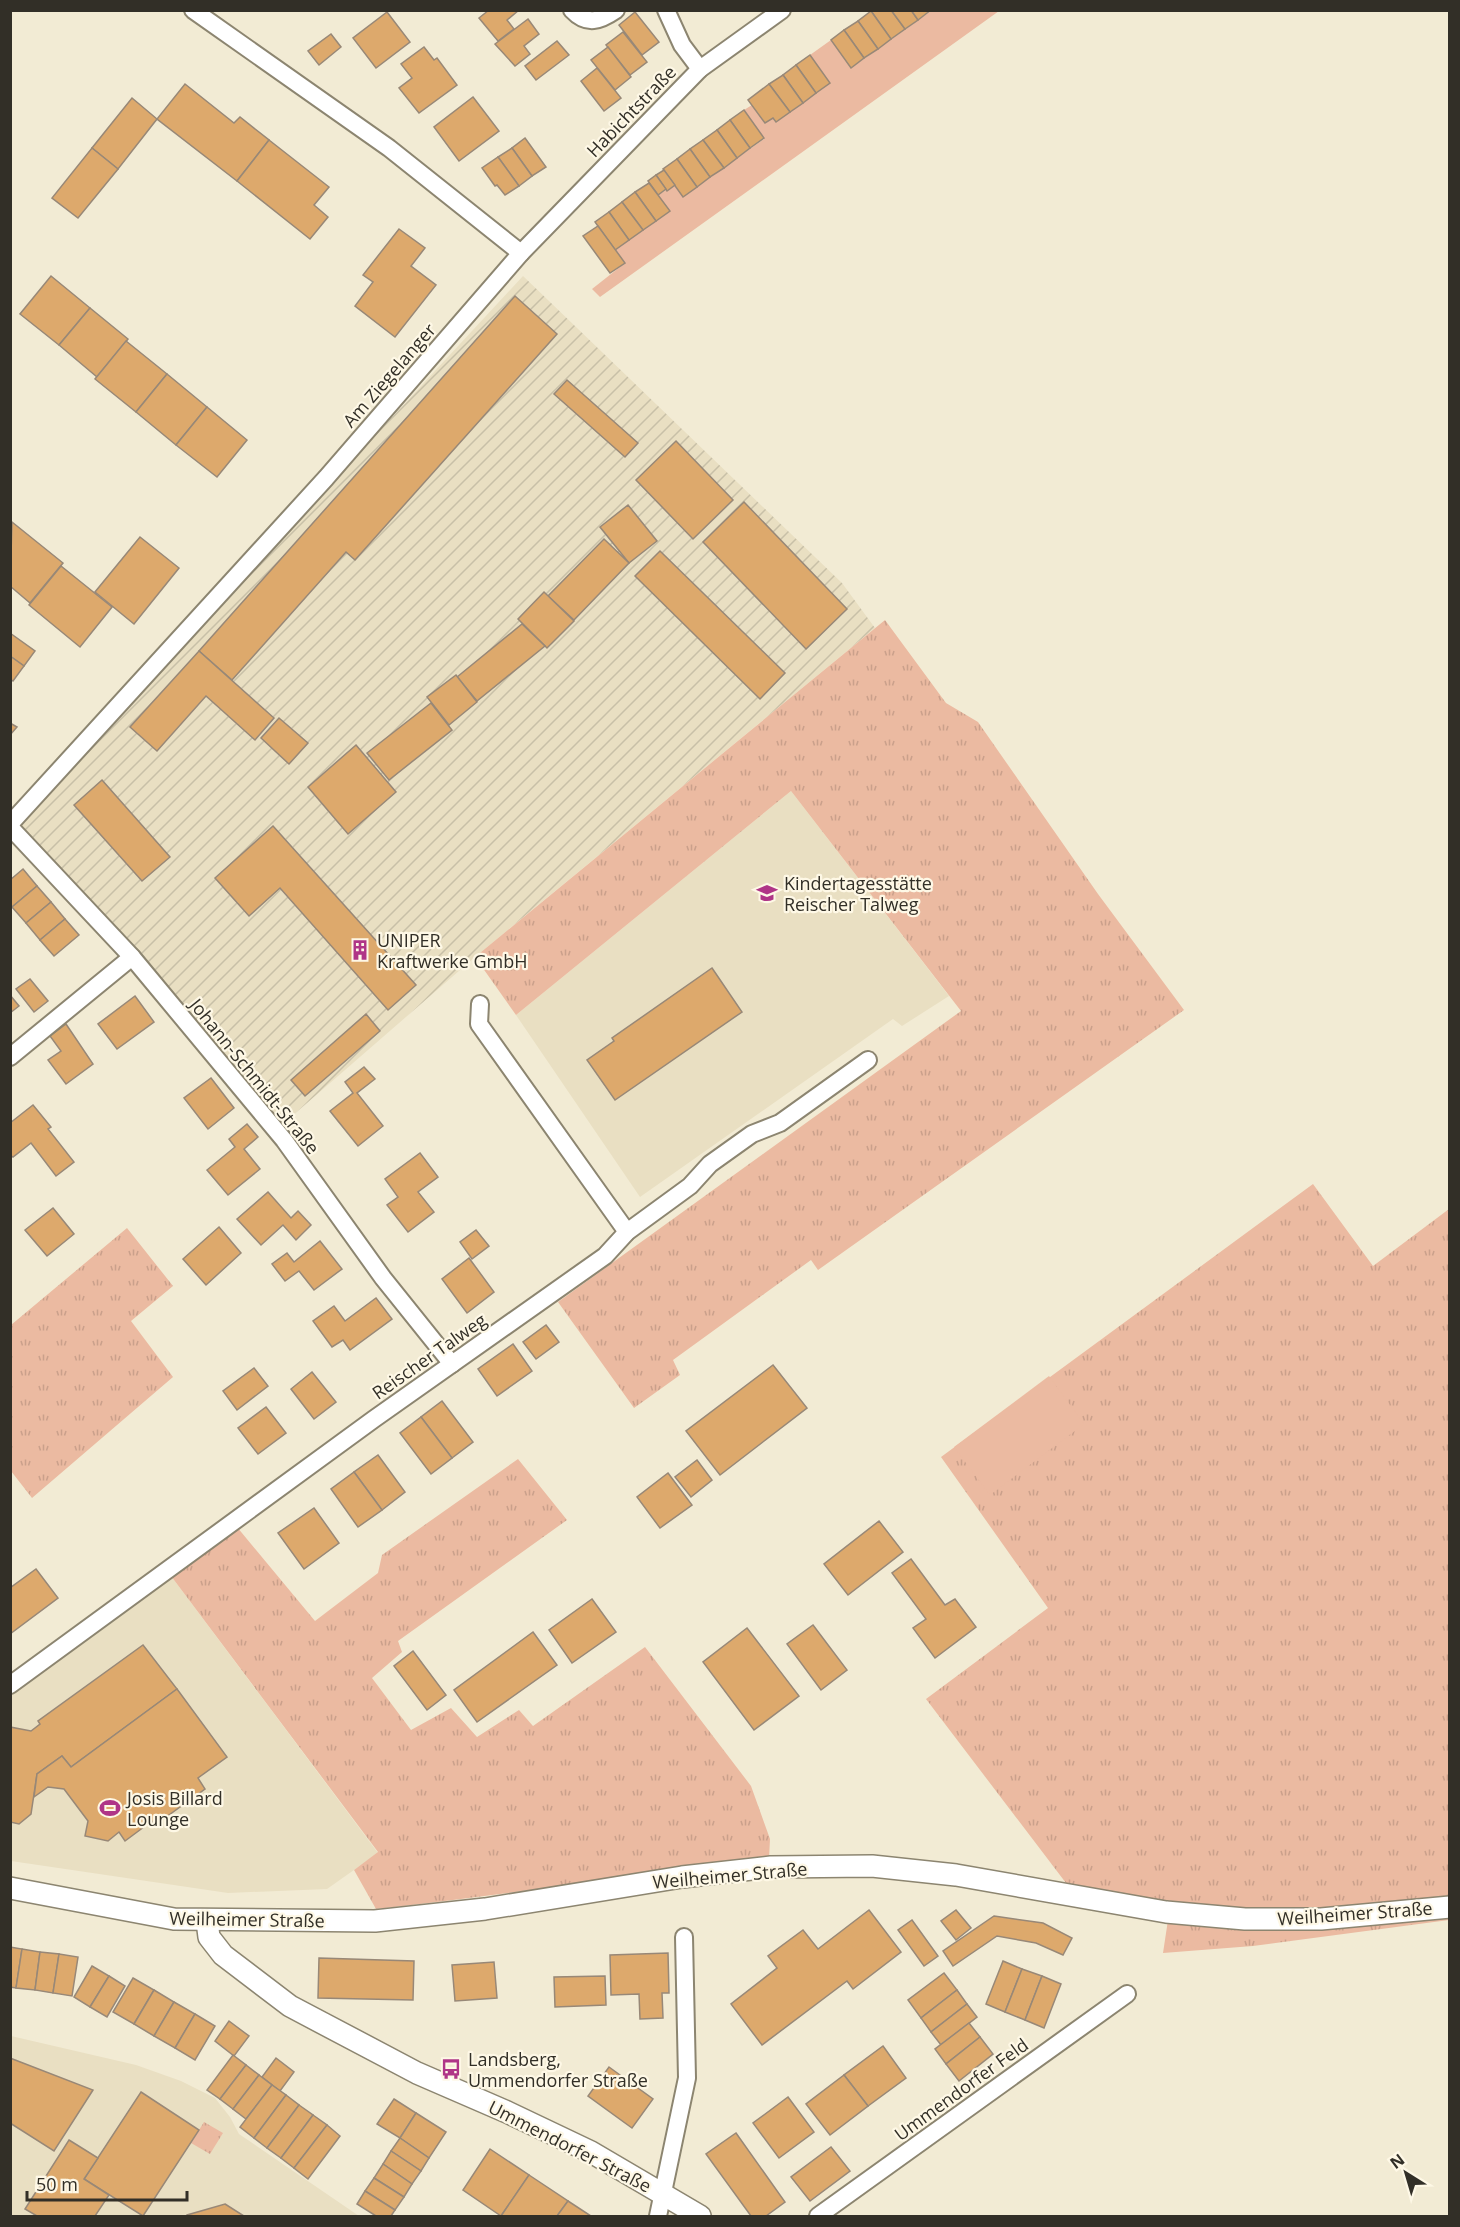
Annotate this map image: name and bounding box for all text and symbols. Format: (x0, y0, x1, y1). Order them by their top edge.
street label: Habichtstraße (581, 60, 681, 162)
street label: Am Ziegelanger (337, 317, 441, 432)
place label: Kindertagesstätte Reischer Talweg (784, 871, 932, 916)
school or university icon: Kindertagesstätte Reischer Talweg (755, 881, 779, 905)
place label: UNIPER Kraftwerke GmbH (377, 928, 528, 973)
building icon: UNIPER Kraftwerke GmbH (348, 938, 372, 962)
street label: Johann-Schmidt-Straße (184, 992, 325, 1159)
street label: Reischer Talweg (367, 1307, 491, 1404)
place label: Josis Billard Lounge (125, 1786, 223, 1831)
sports icon: Josis Billard Lounge (98, 1796, 122, 1820)
street label: Weilheimer Straße (652, 1856, 808, 1894)
street label: Weilheimer Straße (1277, 1896, 1433, 1930)
street label: Weilheimer Straße (169, 1906, 325, 1932)
street label: Ummendorfer Feld (889, 2032, 1033, 2146)
place label: Landsberg, Ummendorfer Straße (468, 2047, 648, 2092)
bus stop icon: Landsberg, Ummendorfer Straße (439, 2057, 463, 2081)
street label: Ummendorfer Straße (484, 2094, 656, 2198)
north arrow (1376, 2143, 1436, 2203)
text: N (1385, 2148, 1409, 2174)
scale bar (27, 2164, 188, 2202)
text: 50 m (36, 2172, 78, 2196)

